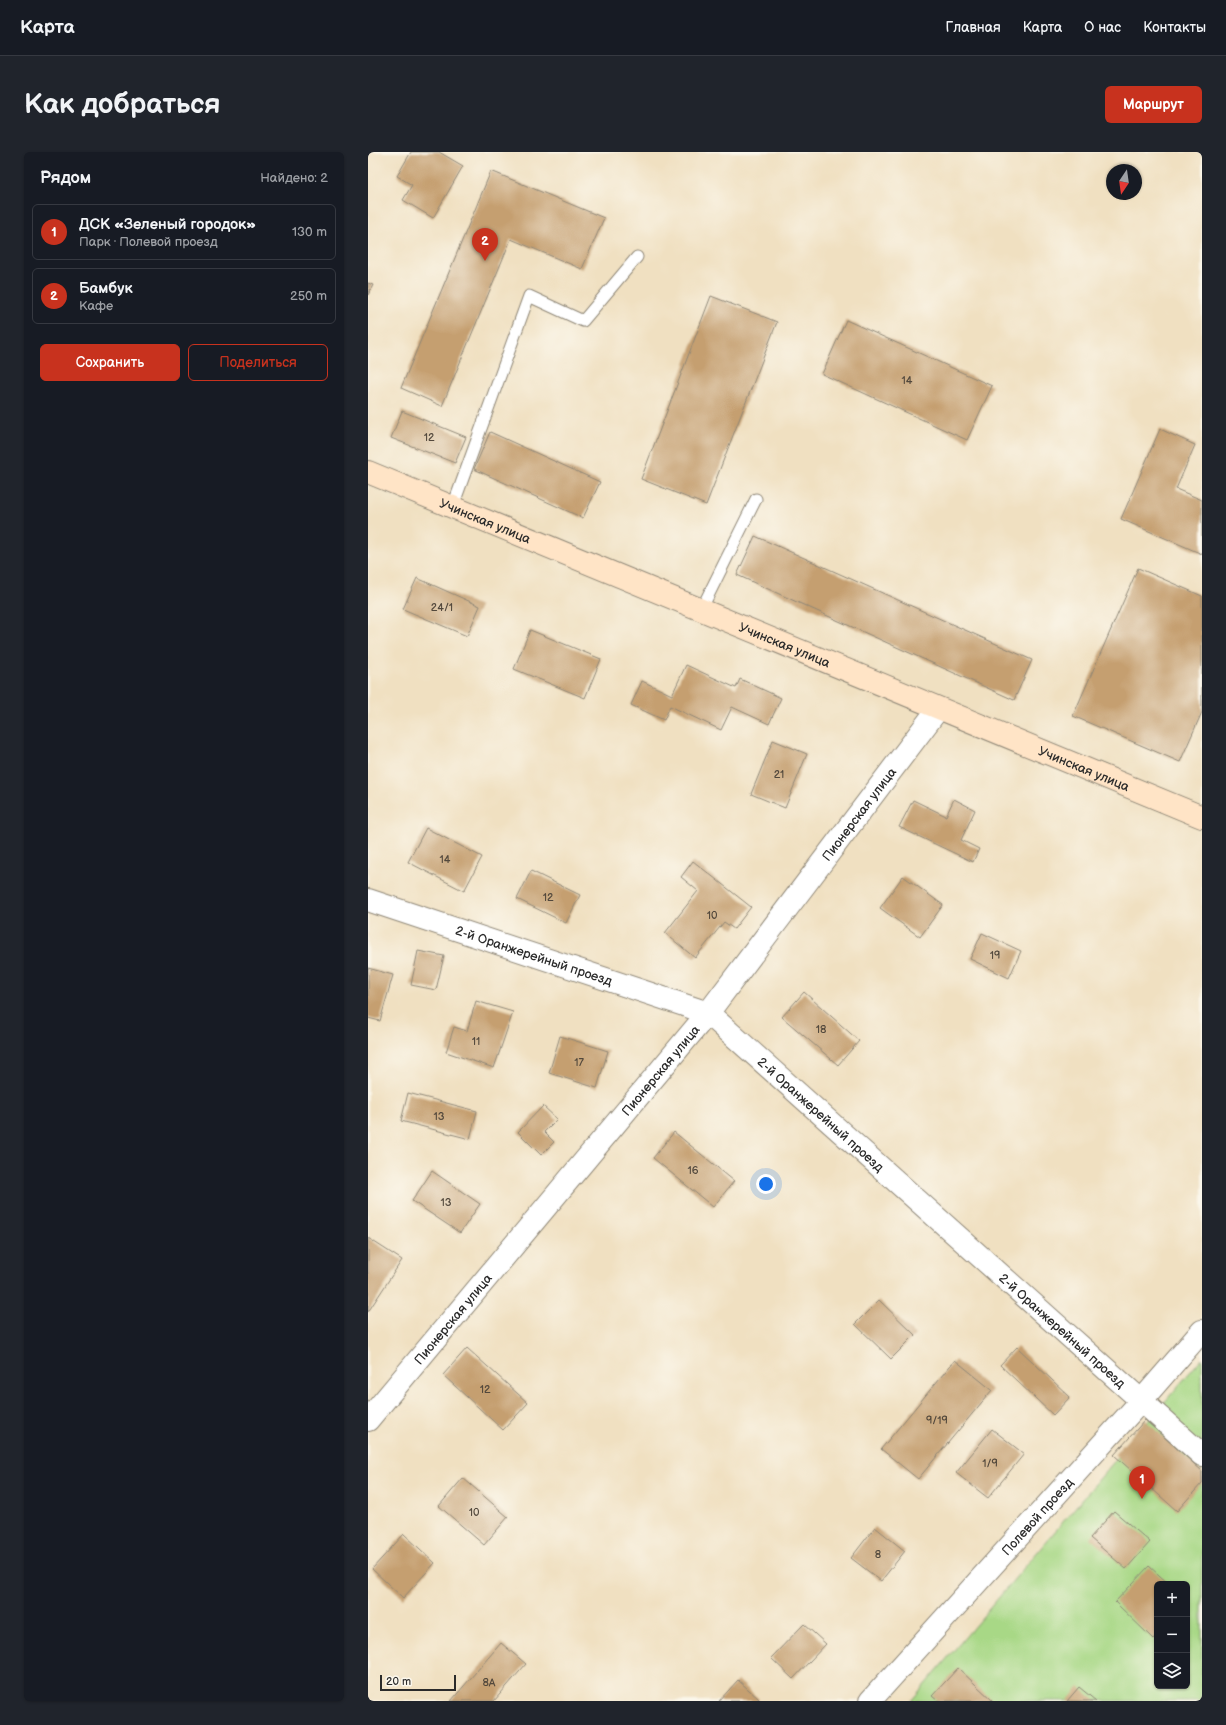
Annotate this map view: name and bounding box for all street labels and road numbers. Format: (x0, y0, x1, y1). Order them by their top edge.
street label: Учинская улица (437, 495, 533, 548)
street label: Учинская улица (736, 619, 833, 671)
street label: Учинская улица (1036, 743, 1132, 795)
street label: Пионерская улица (819, 764, 900, 864)
street label: 2-й Оранжерейный проезд (453, 923, 614, 990)
street label: Пионерская улица (619, 1022, 704, 1119)
street label: 2-й Оранжерейный проезд (754, 1054, 887, 1176)
street label: Пионерская улица (411, 1270, 496, 1368)
street label: 2-й Оранжерейный проезд (995, 1270, 1128, 1392)
street label: Полевой проезд (999, 1475, 1077, 1559)

